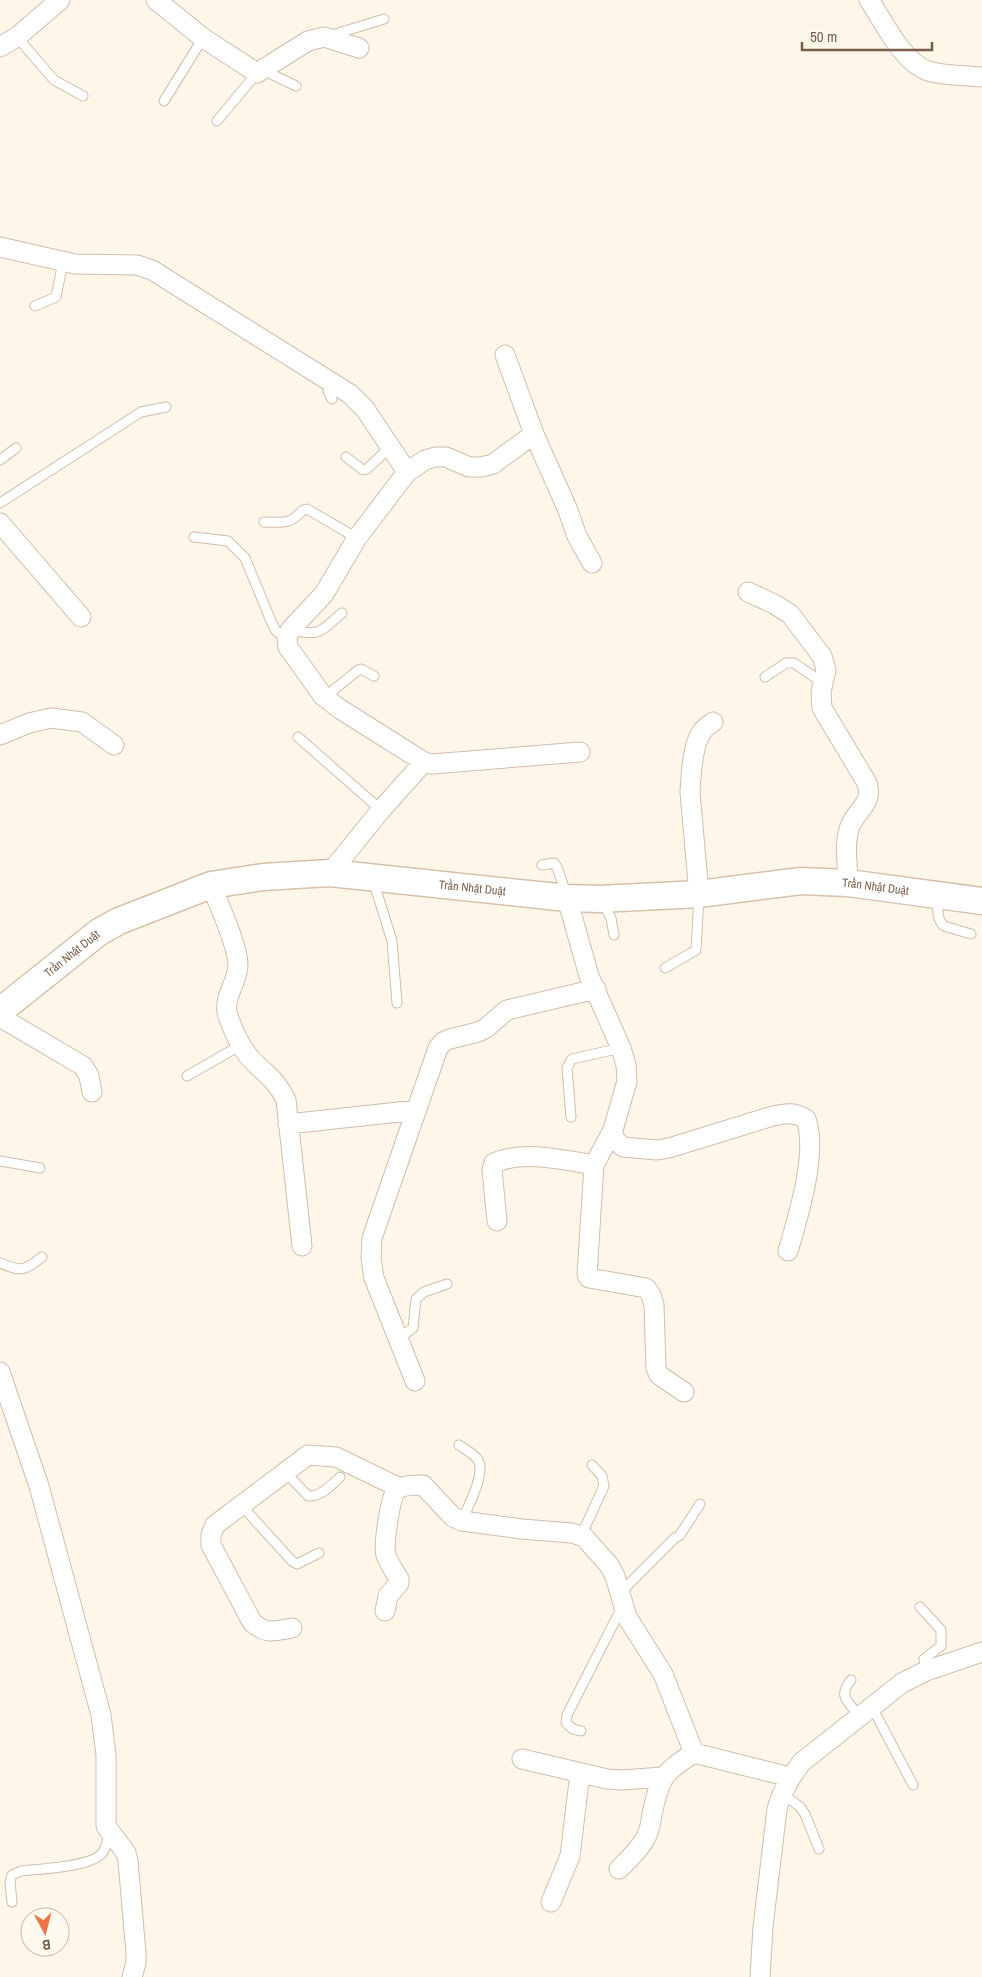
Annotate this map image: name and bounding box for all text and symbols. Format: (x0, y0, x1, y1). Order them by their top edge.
scale bar (802, 20, 932, 52)
text: 50 m (810, 26, 837, 47)
street label: Trần Nhật Duật (842, 875, 910, 899)
street label: Trần Nhật Duật (438, 877, 507, 900)
street label: Trần Nhật Duật (41, 926, 103, 981)
north arrow (20, 1907, 70, 1957)
text: B (41, 1935, 52, 1954)

